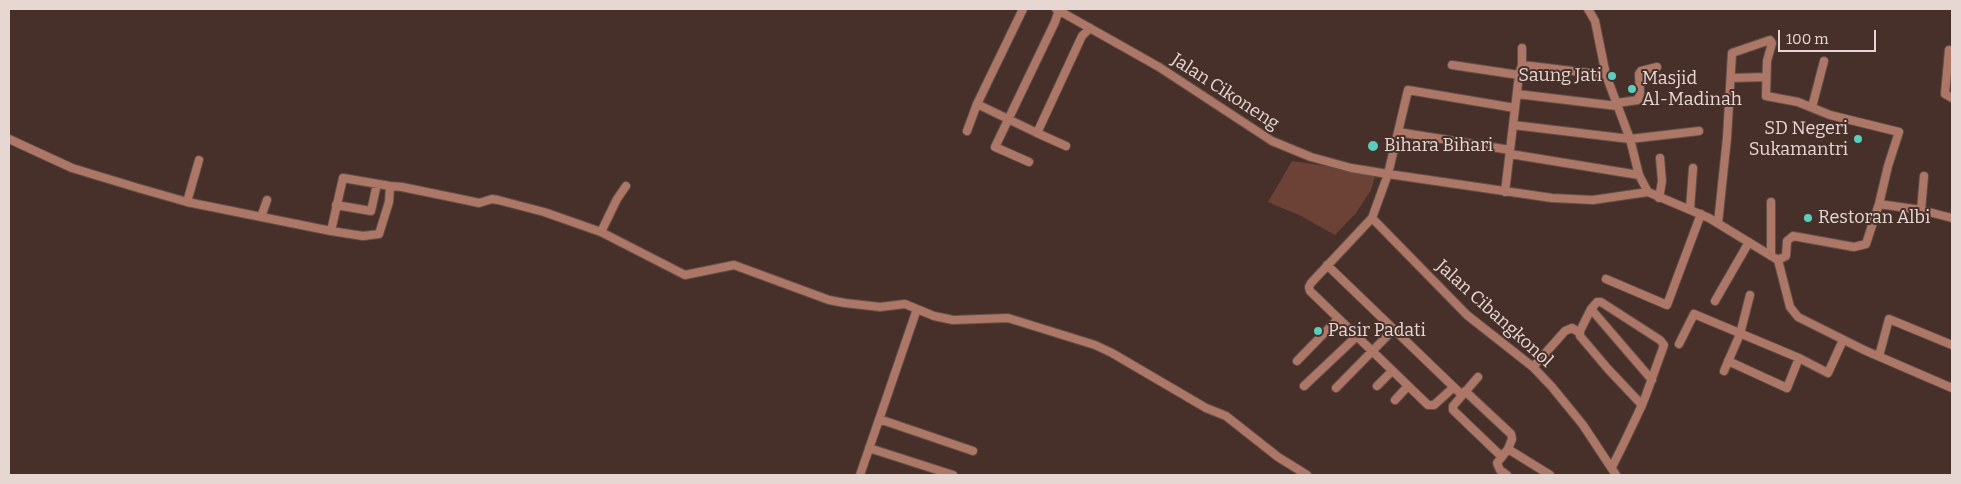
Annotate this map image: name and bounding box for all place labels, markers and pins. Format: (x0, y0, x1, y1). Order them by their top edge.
place label: Saung Jati (1518, 65, 1602, 87)
place label: Masjid Al-Madinah (1642, 68, 1742, 110)
marker: Saung Jati (1606, 70, 1618, 82)
marker: Masjid Al-Madinah (1626, 83, 1638, 95)
place label: SD Negeri Sukamantri (1749, 118, 1848, 160)
marker: SD Negeri Sukamantri (1852, 133, 1864, 145)
place label: Bihara Bihari (1384, 135, 1493, 157)
marker: Bihara Bihari (1366, 139, 1380, 153)
place label: Restoran Albi (1818, 207, 1930, 229)
marker: Restoran Albi (1802, 212, 1814, 224)
place label: Pasir Padati (1328, 320, 1426, 342)
marker: Pasir Padati (1312, 325, 1324, 337)

